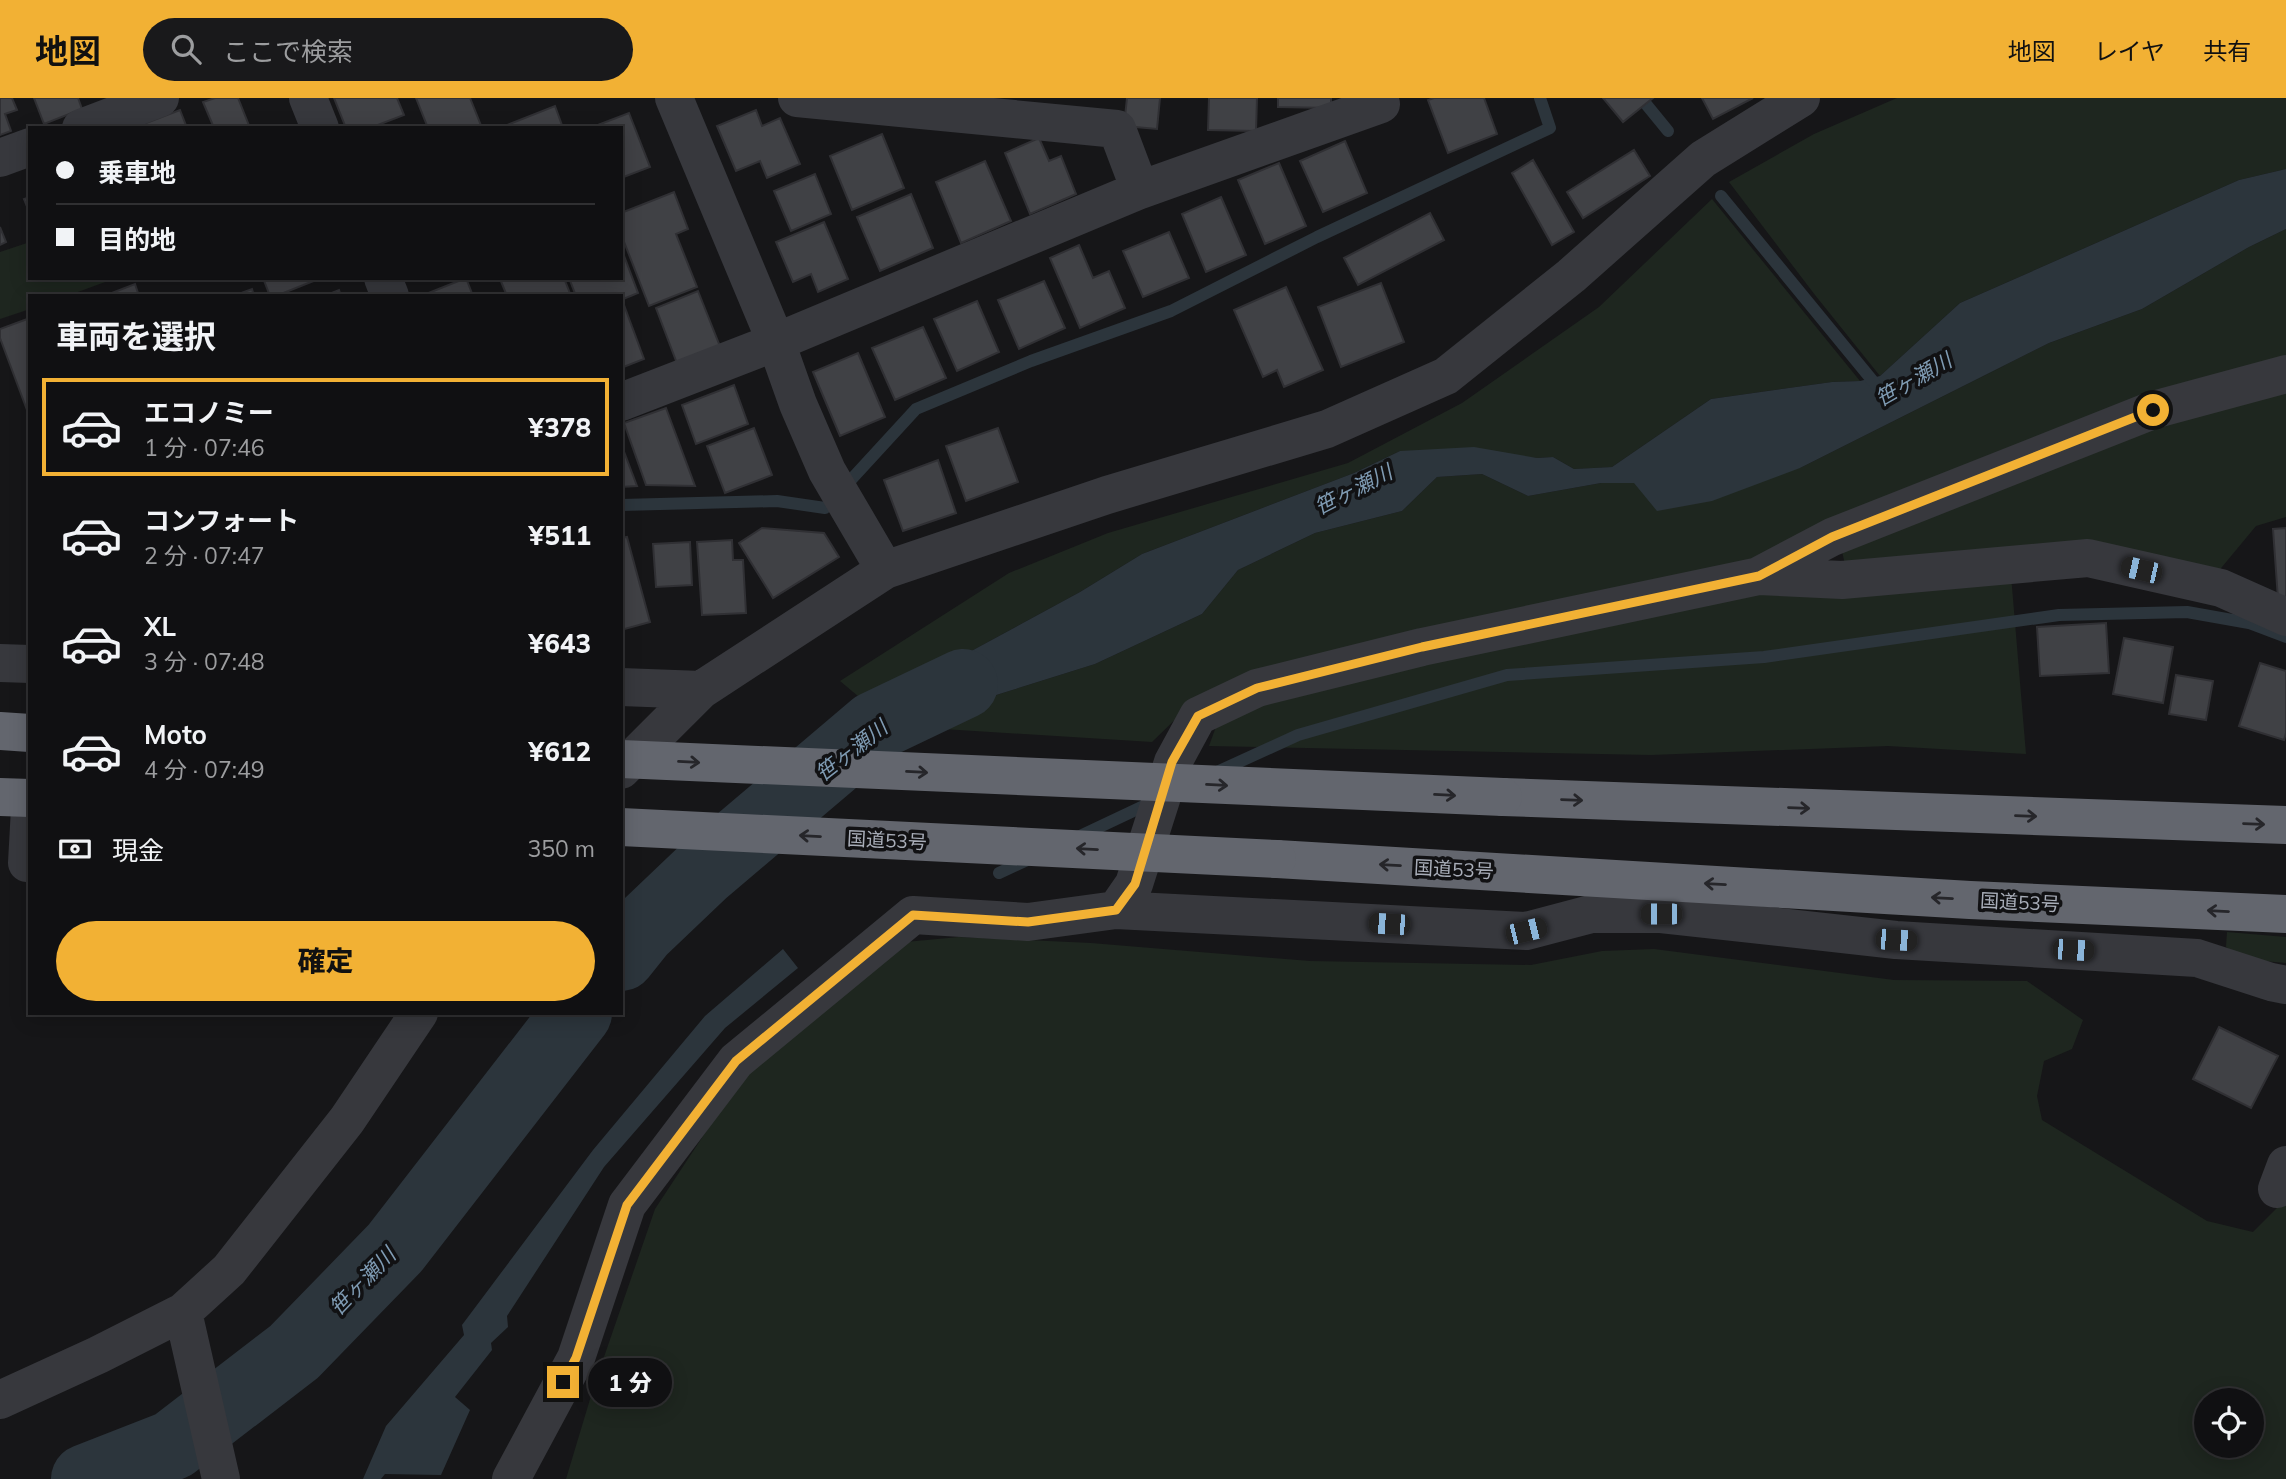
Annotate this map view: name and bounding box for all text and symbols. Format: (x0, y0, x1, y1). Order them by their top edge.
search box (143, 18, 633, 81)
text: 地図 (35, 30, 101, 71)
icon: search (167, 30, 205, 68)
text: ここで検索 (223, 35, 353, 68)
text: 地図 (2008, 36, 2056, 66)
text: レイヤ (2094, 36, 2165, 66)
text: 共有 (2203, 36, 2251, 66)
text: 乗車地 (98, 156, 176, 189)
text: 目的地 (98, 223, 176, 256)
text: 車両を選択 (56, 316, 216, 356)
water label: 笹ヶ瀬川 (1870, 346, 1958, 411)
route start (2137, 394, 2169, 426)
icon: car (60, 396, 123, 459)
text: エコノミー (144, 396, 274, 429)
text: ¥378 (529, 411, 591, 444)
text: 1 分 · 07:46 (144, 433, 265, 462)
water label: 笹ヶ瀬川 (1310, 457, 1398, 520)
icon: car (60, 504, 123, 567)
text: コンフォート (144, 504, 299, 537)
text: ¥511 (529, 519, 591, 552)
text: 2 分 · 07:47 (144, 541, 265, 570)
car (2119, 555, 2164, 585)
text: XL (144, 610, 176, 643)
icon: car (60, 612, 123, 675)
text: ¥643 (529, 627, 591, 660)
text: 3 分 · 07:48 (144, 647, 265, 676)
water label: 笹ヶ瀬川 (810, 713, 894, 786)
text: Moto (144, 718, 207, 751)
icon: car (60, 720, 123, 783)
text: ¥612 (529, 735, 591, 768)
text: 4 分 · 07:49 (144, 755, 265, 784)
one-way arrow (678, 755, 701, 768)
one-way arrow (905, 765, 928, 778)
one-way arrow (1206, 778, 1229, 791)
one-way arrow (1433, 788, 1456, 801)
one-way arrow (1560, 793, 1583, 806)
one-way arrow (1787, 801, 1810, 814)
one-way arrow (2015, 809, 2038, 823)
one-way arrow (2242, 818, 2265, 831)
street label: 国道53号 (847, 826, 927, 854)
one-way arrow (800, 829, 822, 842)
icon: cash (56, 830, 94, 868)
text: 現金 (112, 834, 164, 867)
text: 350 m (527, 834, 595, 863)
one-way arrow (1075, 843, 1098, 856)
street label: 国道53号 (1414, 855, 1494, 883)
one-way arrow (1378, 859, 1401, 872)
one-way arrow (1703, 878, 1726, 891)
street label: 国道53号 (1980, 888, 2060, 916)
one-way arrow (1931, 891, 1953, 904)
car (1641, 904, 1683, 925)
one-way arrow (2207, 904, 2230, 917)
car (1368, 912, 1411, 936)
car (1504, 916, 1549, 946)
button: 確定 (56, 921, 595, 1001)
car (1875, 928, 1918, 952)
car (2052, 938, 2095, 962)
water label: 笹ヶ瀬川 (323, 1240, 402, 1320)
callout: 1 分 (588, 1358, 672, 1406)
route end (547, 1366, 579, 1398)
text: 1 分 (608, 1368, 652, 1397)
map controls (2194, 1388, 2264, 1458)
button: locate (2194, 1388, 2264, 1458)

